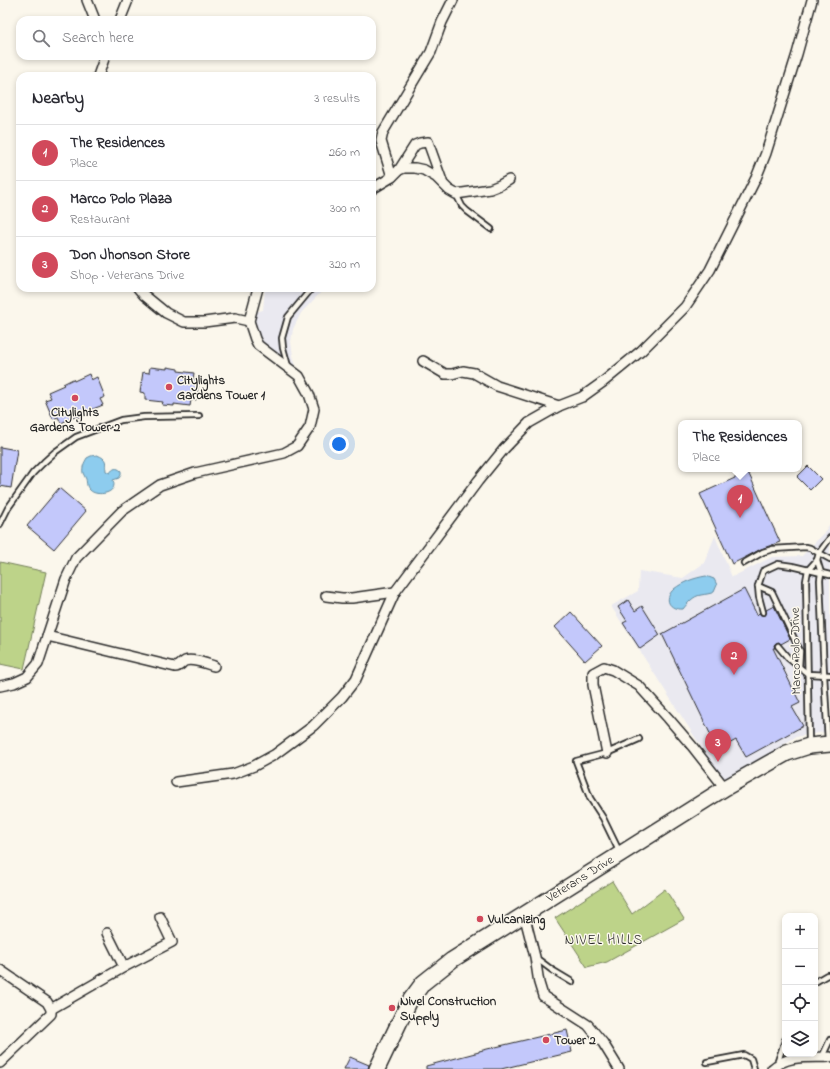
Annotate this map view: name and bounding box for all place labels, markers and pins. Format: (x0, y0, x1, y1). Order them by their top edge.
place label: Citylights Gardens Tower 1 (177, 371, 266, 405)
marker: Citylights Gardens Tower 1 (164, 382, 174, 392)
marker: Citylights Gardens Tower 2 (70, 393, 80, 403)
place label: Citylights Gardens Tower 2 (30, 403, 121, 437)
pin: 1 (727, 485, 753, 518)
pin: 2 (721, 642, 747, 675)
pin: 3 (705, 729, 731, 762)
place label: Vulcanizing (487, 910, 545, 931)
marker: Vulcanizing (475, 914, 485, 924)
place label: Nivel Construction Supply (400, 992, 497, 1028)
marker: Nivel Construction Supply (387, 1003, 397, 1013)
place label: Tower 2 (554, 1031, 596, 1050)
marker: Tower 2 (541, 1035, 551, 1045)

